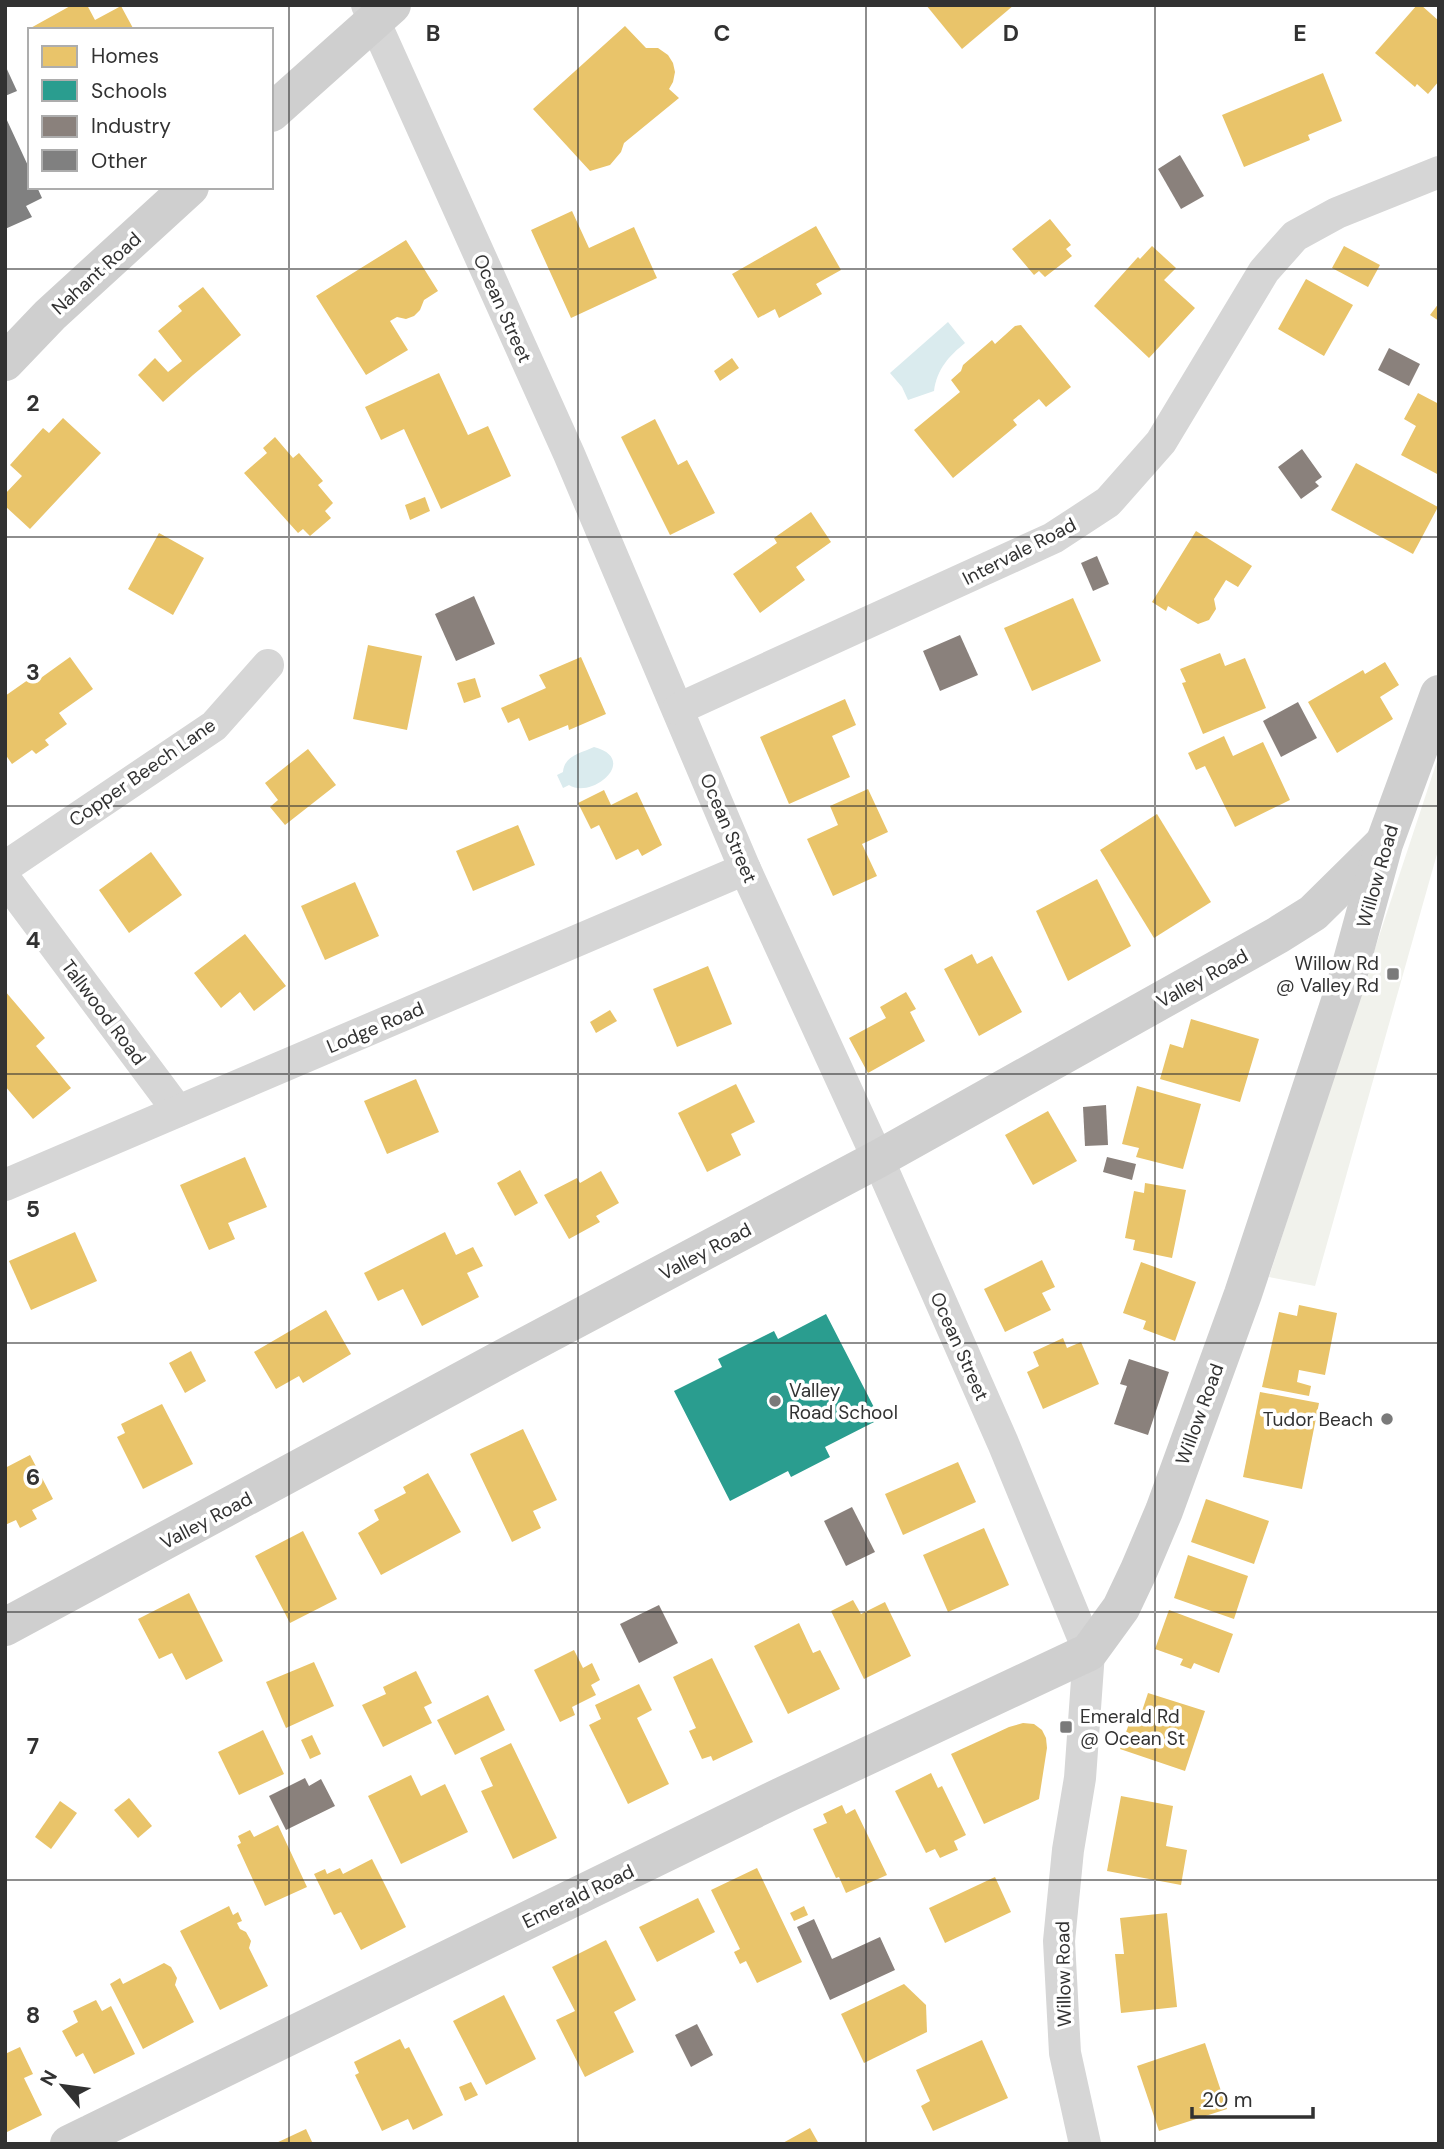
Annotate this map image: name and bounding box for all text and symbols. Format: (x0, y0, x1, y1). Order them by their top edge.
text: B (426, 18, 440, 48)
text: C (714, 18, 730, 48)
text: D (1003, 18, 1019, 48)
text: E (1293, 18, 1307, 48)
legend (28, 28, 273, 189)
text: Homes (91, 42, 159, 70)
text: Schools (91, 77, 167, 105)
text: Industry (91, 112, 171, 140)
text: Other (91, 147, 147, 175)
street label: Nahant Road (46, 226, 146, 320)
street label: Ocean Street (467, 250, 538, 367)
text: 2 (26, 388, 40, 418)
street label: Intervale Road (958, 512, 1080, 591)
text: 3 (26, 657, 40, 687)
street label: Copper Beech Lane (64, 712, 221, 832)
street label: Ocean Street (694, 770, 763, 887)
street label: Willow Road (1351, 822, 1404, 931)
text: 4 (26, 925, 41, 955)
street label: Valley Road (1152, 943, 1252, 1014)
place label: Willow Rd @ Valley Rd (1276, 951, 1379, 998)
street label: Tallwood Road (56, 954, 151, 1070)
marker: Willow Rd @ Valley Rd (1385, 966, 1401, 982)
street label: Lodge Road (323, 996, 428, 1059)
text: 5 (26, 1194, 40, 1224)
street label: Valley Road (655, 1217, 756, 1286)
street label: Ocean Street (924, 1288, 995, 1405)
street label: Willow Road (1170, 1360, 1229, 1468)
place label: Valley Road School (789, 1378, 898, 1425)
marker: Valley Road School (767, 1393, 783, 1409)
place label: Tudor Beach (1263, 1407, 1373, 1432)
marker: Tudor Beach (1379, 1411, 1395, 1427)
text: 6 (26, 1462, 40, 1492)
street label: Valley Road (156, 1486, 257, 1555)
place label: Emerald Rd @ Ocean St (1080, 1704, 1185, 1751)
marker: Emerald Rd @ Ocean St (1058, 1719, 1074, 1735)
text: 7 (27, 1731, 39, 1761)
street label: Emerald Road (518, 1859, 638, 1934)
street label: Willow Road (1050, 1921, 1077, 2027)
text: 8 (26, 2000, 40, 2030)
north arrow (28, 2051, 98, 2121)
text: N (34, 2066, 63, 2090)
scale bar (1192, 2076, 1313, 2120)
text: 20 m (1202, 2086, 1253, 2114)

